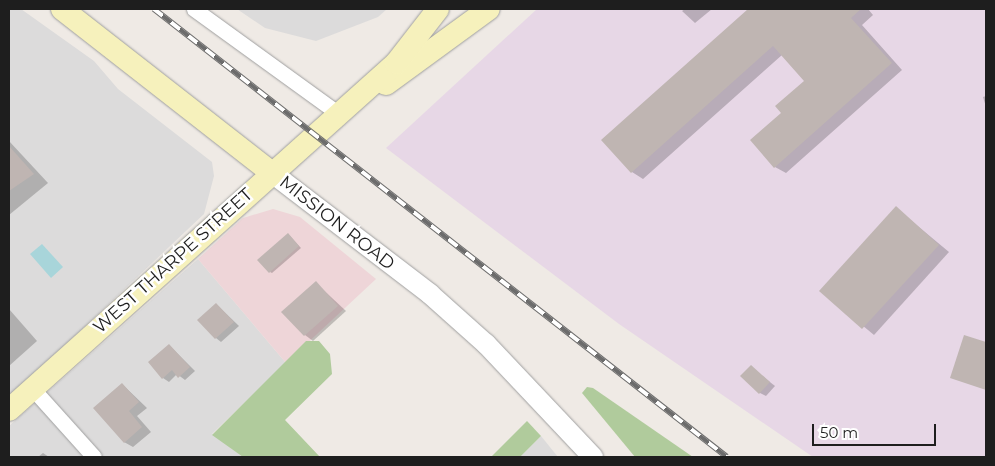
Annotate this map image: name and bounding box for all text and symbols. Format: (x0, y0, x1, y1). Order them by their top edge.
street label: MISSION ROAD (275, 171, 399, 275)
street label: WEST THARPE STREET (89, 184, 257, 338)
scale bar (815, 414, 939, 446)
text: 50 m (820, 423, 858, 442)

